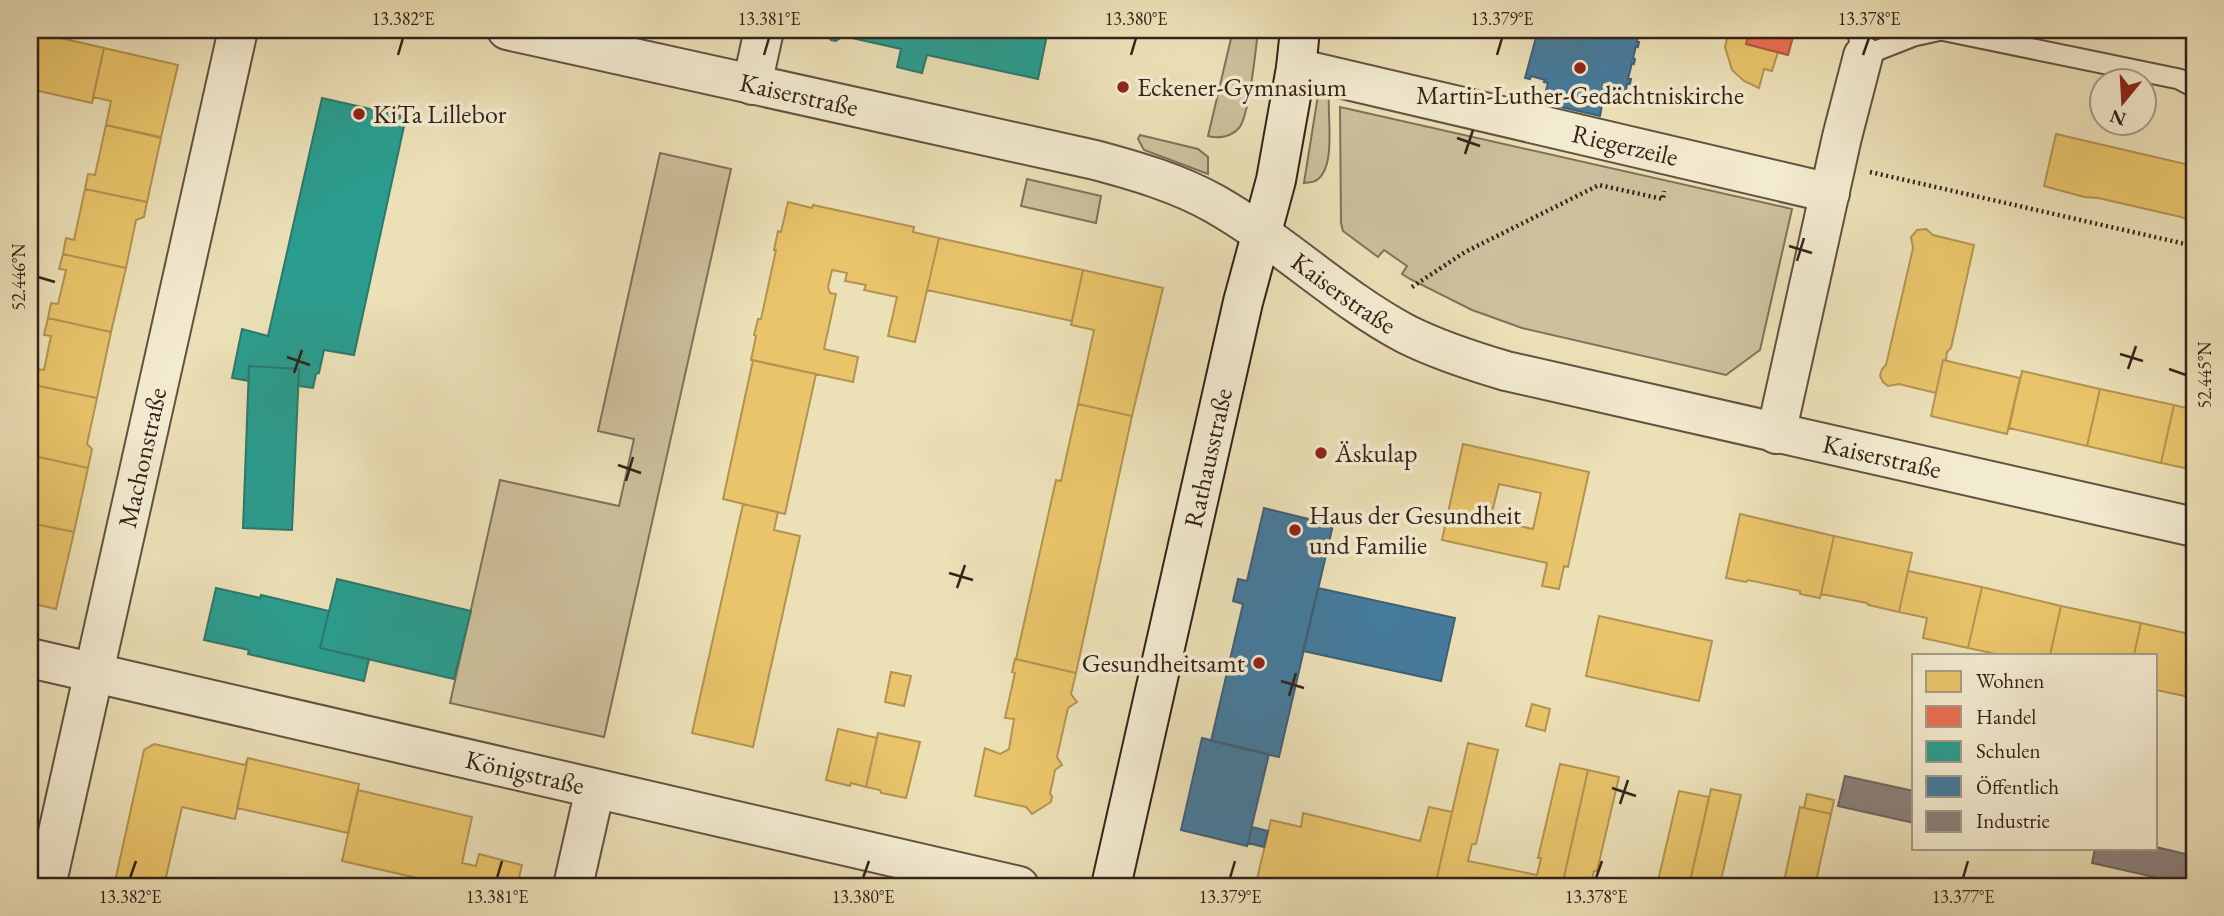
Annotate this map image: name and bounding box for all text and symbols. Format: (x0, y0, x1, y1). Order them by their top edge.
text: 13.382°E (372, 7, 434, 30)
text: 13.381°E (738, 7, 800, 30)
text: 13.380°E (1105, 7, 1167, 30)
text: 13.379°E (1471, 7, 1533, 30)
text: 13.378°E (1838, 7, 1900, 30)
marker: Martin-Luther-Gedächtniskirche (1572, 60, 1588, 76)
street label: Kaiserstraße (736, 65, 861, 124)
north arrow (2088, 66, 2158, 136)
place label: Eckener-Gymnasium (1137, 70, 1347, 104)
place label: Martin-Luther-Gedächtniskirche (1416, 78, 1744, 112)
marker: Eckener-Gymnasium (1115, 79, 1131, 95)
place label: KiTa Lillebor (373, 97, 507, 131)
text: N (2106, 103, 2129, 132)
marker: KiTa Lillebor (351, 106, 367, 122)
street label: Riegerzeile (1569, 116, 1682, 174)
text: 52.446°N (7, 243, 30, 310)
street label: Kaiserstraße (1284, 245, 1402, 342)
text: 52.445°N (2193, 341, 2216, 408)
street label: Machonstraße (110, 384, 174, 531)
street label: Rathausstraße (1176, 385, 1240, 531)
street label: Kaiserstraße (1820, 426, 1945, 486)
place label: Äskulap (1334, 436, 1417, 470)
marker: Äskulap (1313, 445, 1329, 461)
place label: Haus der Gesundheit und Familie (1309, 498, 1521, 562)
marker: Haus der Gesundheit und Familie (1287, 522, 1303, 538)
place label: Gesundheitsamt (1082, 646, 1245, 680)
legend (1912, 654, 2158, 850)
marker: Gesundheitsamt (1251, 655, 1267, 671)
text: Wohnen (1976, 667, 2044, 694)
text: Handel (1976, 703, 2036, 730)
text: Schulen (1976, 737, 2041, 764)
street label: Königstraße (462, 742, 588, 802)
text: Öffentlich (1976, 773, 2059, 800)
text: Industrie (1976, 807, 2050, 834)
text: 13.382°E (99, 885, 161, 908)
text: 13.381°E (466, 885, 528, 908)
text: 13.380°E (832, 885, 894, 908)
text: 13.379°E (1199, 885, 1261, 908)
text: 13.378°E (1565, 885, 1627, 908)
text: 13.377°E (1932, 885, 1994, 908)

